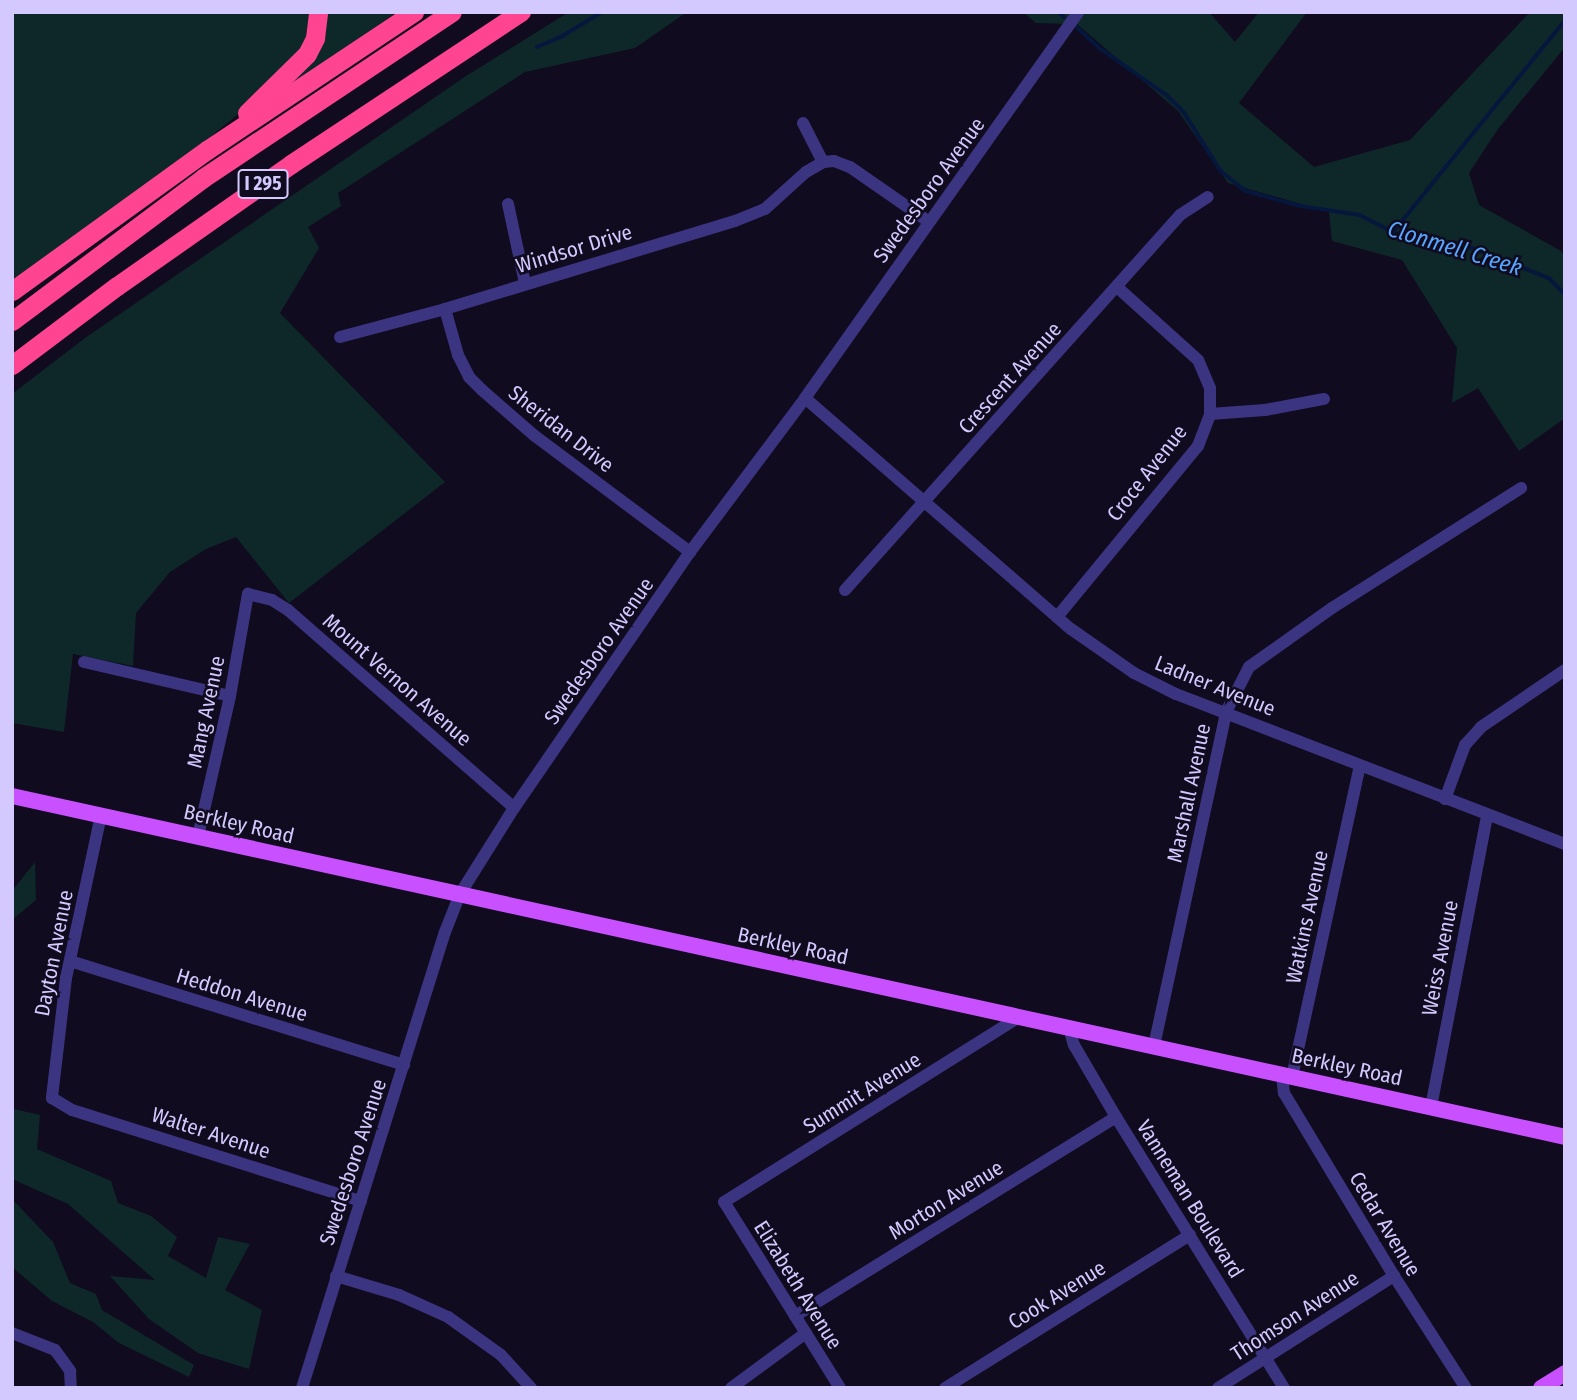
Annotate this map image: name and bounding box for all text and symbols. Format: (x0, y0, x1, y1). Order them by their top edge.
street label: Swedesboro Avenue (868, 113, 990, 267)
road number: I 295 (237, 168, 289, 200)
water label: Clonmell Creek (1385, 215, 1525, 281)
street label: Windsor Drive (513, 219, 635, 279)
street label: Crescent Avenue (953, 317, 1067, 439)
street label: Sheridan Drive (503, 380, 619, 478)
street label: Croce Avenue (1102, 420, 1192, 526)
street label: Swedesboro Avenue (539, 573, 659, 729)
street label: Mount Vernon Avenue (317, 609, 477, 751)
street label: Ladner Avenue (1151, 650, 1279, 722)
street label: Mang Avenue (182, 654, 230, 770)
street label: Marshall Avenue (1162, 721, 1216, 865)
street label: Berkley Road (181, 799, 297, 849)
street label: Watkins Avenue (1281, 848, 1333, 986)
street label: Dayton Avenue (29, 888, 79, 1018)
street label: Weiss Avenue (1416, 898, 1464, 1018)
street label: Berkley Road (735, 922, 851, 970)
street label: Heddon Avenue (173, 963, 311, 1027)
street label: Berkley Road (1289, 1043, 1405, 1091)
street label: Summit Avenue (799, 1047, 925, 1139)
street label: Swedesboro Avenue (314, 1076, 392, 1248)
street label: Walter Avenue (149, 1102, 273, 1164)
street label: Vanneman Boulevard (1131, 1115, 1249, 1283)
street label: Morton Avenue (884, 1155, 1008, 1245)
street label: Cedar Avenue (1344, 1167, 1426, 1281)
street label: Elizabeth Avenue (749, 1216, 847, 1354)
street label: Cook Avenue (1004, 1255, 1110, 1335)
street label: Thomson Avenue (1226, 1265, 1364, 1367)

